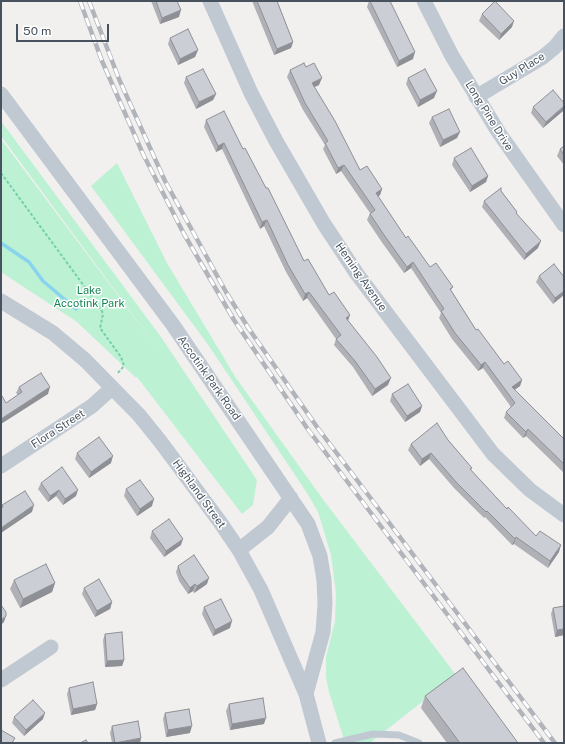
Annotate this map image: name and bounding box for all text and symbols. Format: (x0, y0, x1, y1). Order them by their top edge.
scale bar (18, 16, 111, 42)
text: 50 m (23, 24, 51, 38)
street label: Guy Place (497, 50, 547, 88)
street label: Long Pine Drive (462, 79, 516, 153)
street label: Heming Avenue (332, 240, 390, 314)
park label: Lake Accotink Park (53, 284, 125, 310)
street label: Accotink Park Road (175, 333, 243, 423)
street label: Flora Street (29, 407, 87, 451)
street label: Highland Street (170, 457, 228, 531)

